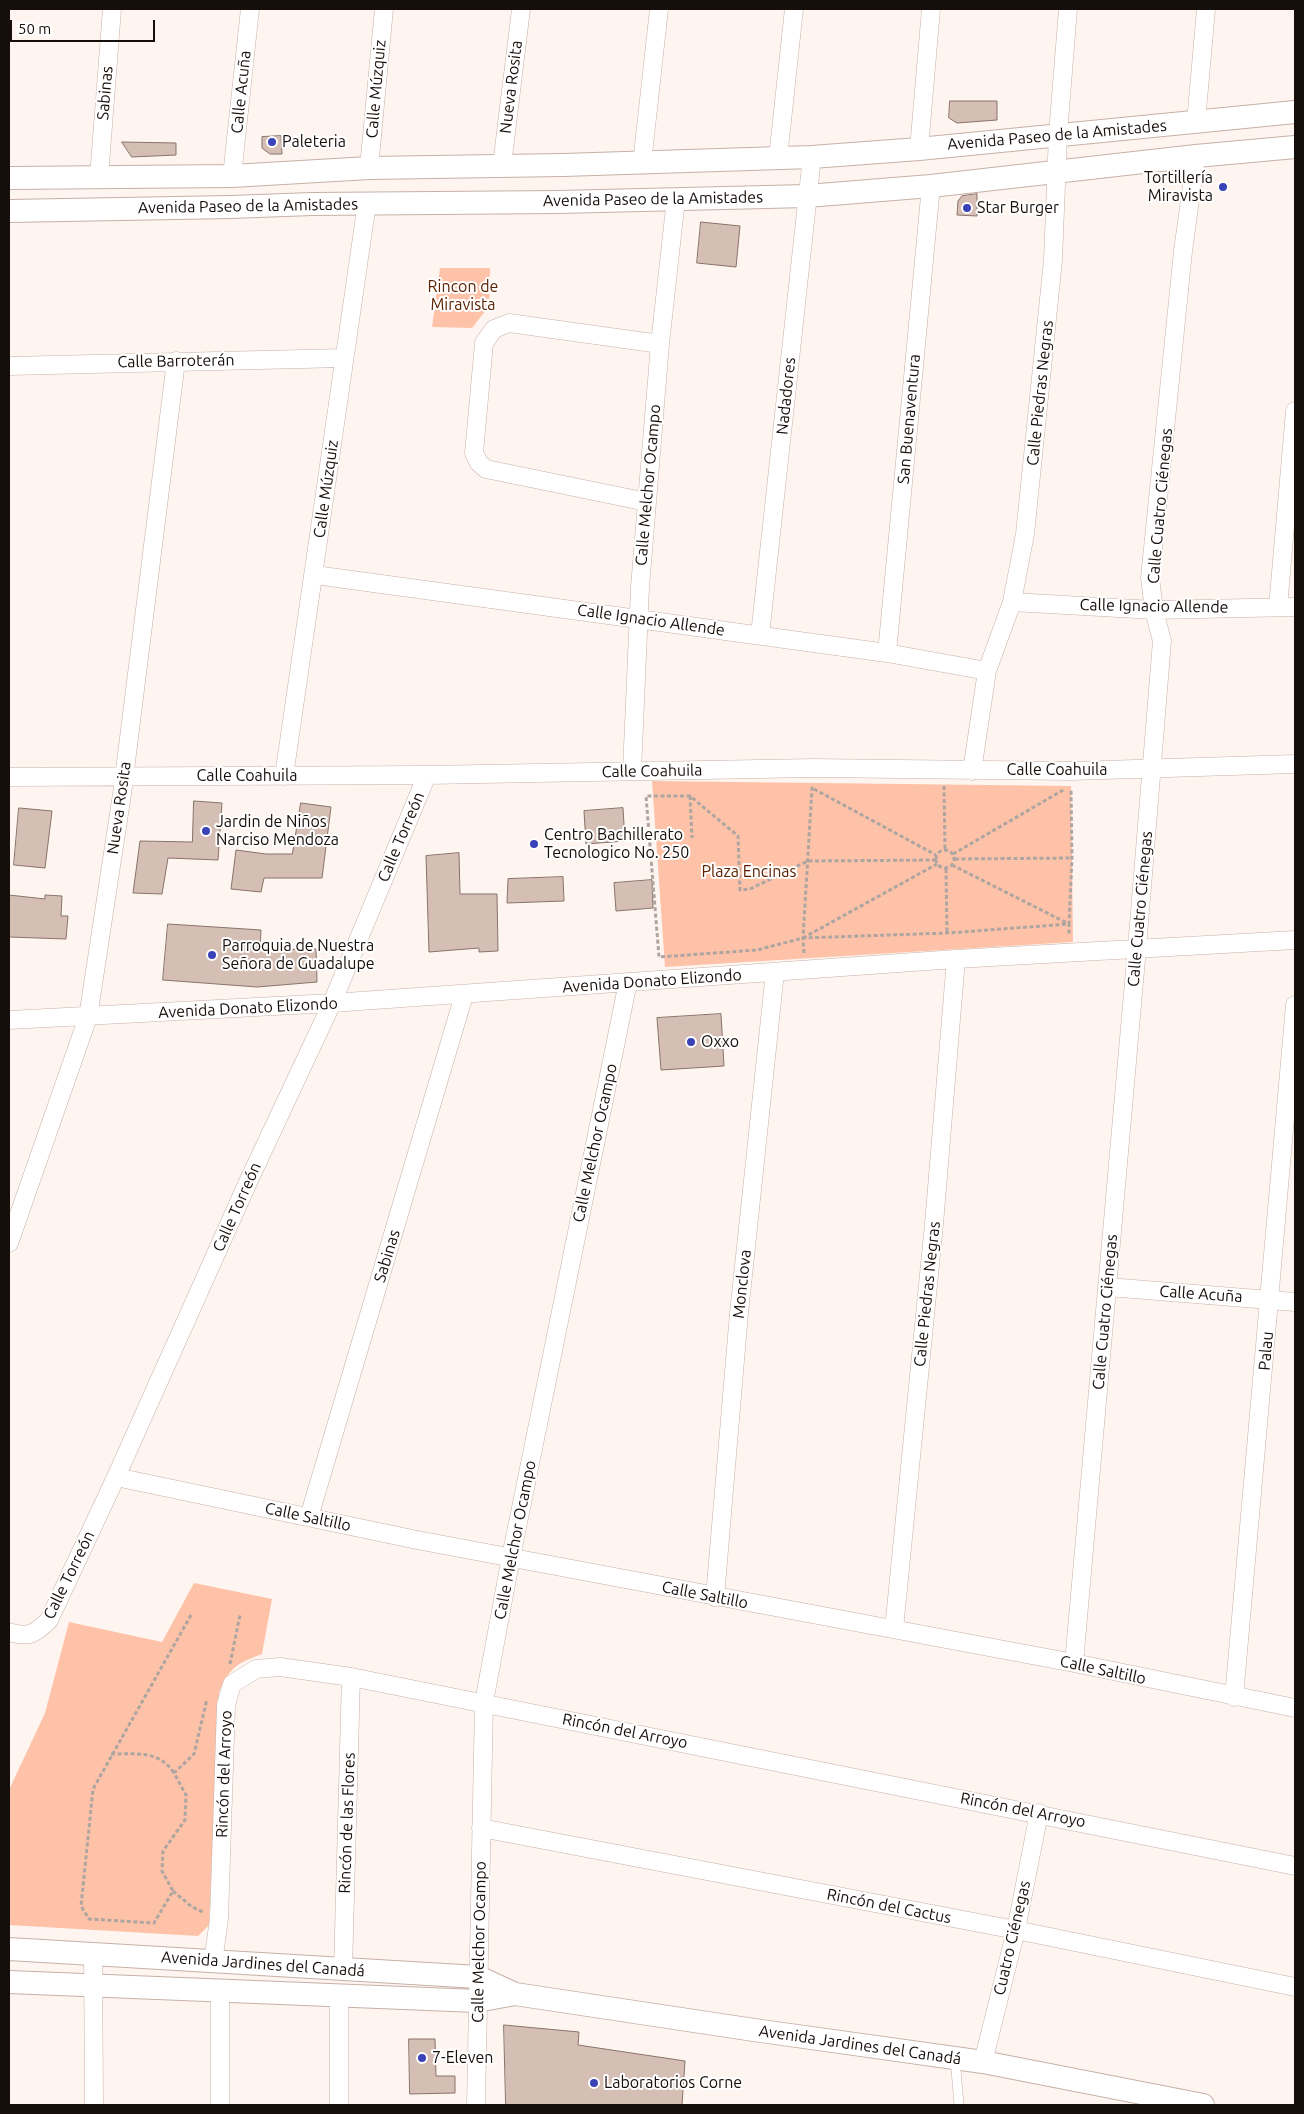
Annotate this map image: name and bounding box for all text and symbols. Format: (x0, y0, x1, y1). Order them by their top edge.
scale bar (12, 10, 158, 42)
text: 50 m (18, 20, 51, 37)
street label: Calle Múzquiz (362, 39, 390, 139)
street label: Nueva Rosita (496, 39, 526, 135)
street label: Calle Acuña (227, 50, 255, 134)
street label: Sabinas (93, 65, 117, 121)
street label: Avenida Paseo de la Amistades (947, 116, 1167, 154)
place label: Paleteria (282, 132, 346, 152)
marker: Paleteria (266, 136, 278, 148)
place label: Tortillería Miravista (1144, 168, 1213, 206)
marker: Tortillería Miravista (1217, 181, 1229, 193)
street label: Avenida Paseo de la Amistades (543, 187, 763, 211)
street label: Avenida Paseo de la Amistades (138, 194, 358, 218)
place label: Star Burger (977, 198, 1059, 218)
marker: Star Burger (961, 202, 973, 214)
park label: Rincon de Miravista (428, 277, 498, 315)
street label: Calle Piedras Negras (1023, 319, 1057, 467)
street label: Calle Barroterán (117, 350, 235, 372)
street label: San Buenaventura (894, 353, 924, 485)
street label: Nadadores (772, 356, 800, 436)
street label: Calle Melchor Ocampo (631, 403, 665, 567)
street label: Calle Cuatro Ciénegas (1144, 427, 1176, 585)
street label: Calle Múzquiz (310, 439, 342, 539)
street label: Calle Ignacio Allende (1079, 595, 1229, 617)
street label: Calle Ignacio Allende (576, 600, 726, 640)
street label: Nueva Rosita (103, 760, 135, 856)
street label: Calle Coahuila (1007, 760, 1107, 780)
street label: Calle Coahuila (601, 761, 703, 781)
street label: Calle Coahuila (197, 766, 297, 786)
street label: Calle Torreón (373, 789, 429, 885)
place label: Jardin de Niños Narciso Mendoza (216, 812, 339, 850)
marker: Jardin de Niños Narciso Mendoza (200, 825, 212, 837)
place label: Centro Bachillerato Tecnologico No. 250 (544, 825, 689, 863)
street label: Calle Cuatro Ciénegas (1124, 830, 1156, 988)
marker: Centro Bachillerato Tecnologico No. 250 (528, 838, 540, 850)
park label: Plaza Encinas (702, 862, 796, 882)
place label: Parroquia de Nuestra Señora de Guadalupe (222, 936, 375, 974)
marker: Parroquia de Nuestra Señora de Guadalupe (206, 949, 218, 961)
street label: Avenida Donato Elizondo (562, 965, 742, 997)
street label: Avenida Donato Elizondo (158, 994, 338, 1022)
place label: Oxxo (701, 1032, 739, 1052)
marker: Oxxo (685, 1036, 697, 1048)
street label: Calle Melchor Ocampo (569, 1062, 621, 1224)
street label: Calle Torreón (209, 1159, 265, 1255)
street label: Calle Piedras Negras (910, 1220, 944, 1368)
street label: Sabinas (370, 1227, 404, 1285)
street label: Calle Cuatro Ciénegas (1089, 1233, 1121, 1391)
street label: Monclova (729, 1248, 755, 1320)
street label: Calle Acuña (1159, 1282, 1243, 1306)
street label: Palau (1255, 1331, 1277, 1371)
street label: Calle Melchor Ocampo (490, 1459, 540, 1621)
street label: Calle Saltillo (263, 1498, 353, 1536)
street label: Calle Torreón (39, 1528, 99, 1622)
street label: Calle Saltillo (660, 1577, 750, 1613)
street label: Calle Saltillo (1058, 1651, 1148, 1689)
street label: Rincón del Arroyo (561, 1709, 689, 1753)
street label: Rincón del Arroyo (212, 1710, 236, 1838)
street label: Rincón de las Flores (335, 1752, 359, 1894)
street label: Rincón del Arroyo (959, 1788, 1087, 1832)
street label: Calle Melchor Ocampo (468, 1861, 490, 2023)
street label: Cuatro Ciénegas (989, 1879, 1035, 1997)
street label: Rincón del Cactus (825, 1885, 953, 1927)
street label: Avenida Jardines del Canadá (161, 1947, 365, 1981)
street label: Avenida Jardines del Canadá (758, 2021, 962, 2069)
place label: 7-Eleven (432, 2048, 493, 2068)
marker: 7-Eleven (416, 2052, 428, 2064)
place label: Laboratorios Corne (604, 2073, 742, 2093)
marker: Laboratorios Corne (588, 2077, 600, 2089)

